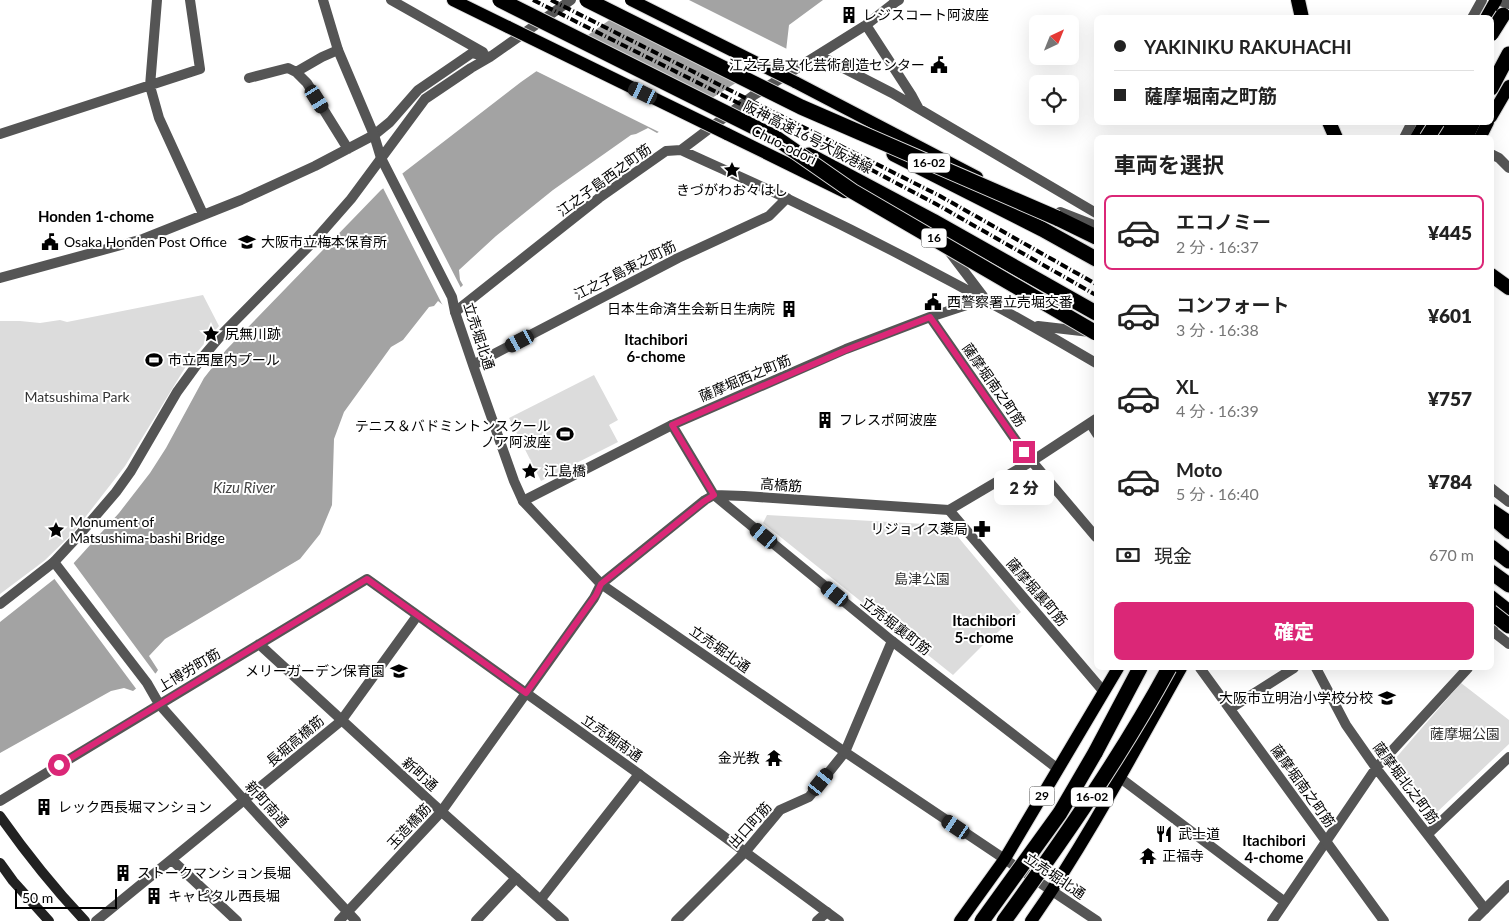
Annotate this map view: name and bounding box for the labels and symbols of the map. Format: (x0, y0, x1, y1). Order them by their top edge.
building icon: レジスコート阿波座 (839, 5, 859, 25)
place label: レジスコート阿波座 (863, 6, 989, 23)
north arrow (1029, 15, 1079, 65)
public building icon: 江之子島文化芸術創造センター (929, 55, 949, 75)
place label: 江之子島文化芸術創造センター (729, 56, 925, 73)
car (626, 80, 659, 106)
car (302, 82, 331, 116)
street label: 阪神高速16号大阪港線 (741, 97, 875, 176)
street label: Chuo-odori (749, 122, 820, 168)
street label: 江之子島西之町筋 (553, 140, 654, 219)
road number: 16-02 (908, 154, 950, 172)
place icon: きづがわお々はし (722, 160, 742, 180)
place label: きづがわお々はし (676, 181, 788, 198)
district label: Honden 1-chome (38, 207, 154, 225)
road number: 16 (922, 228, 946, 248)
public building icon: Osaka Honden Post Office (40, 232, 60, 252)
school or university icon: 大阪市立梅本保育所 (237, 232, 257, 252)
place label: Osaka Honden Post Office (64, 233, 227, 250)
place label: 大阪市立梅本保育所 (261, 233, 387, 250)
street label: 江之子島東之町筋 (571, 237, 679, 303)
public building icon: 西警察署立売堀交番 (923, 292, 943, 312)
place label: 西警察署立売堀交番 (947, 293, 1073, 310)
building icon: 日本生命済生会新日生病院 (779, 299, 799, 319)
street label: 立売堀北通 (461, 300, 498, 372)
place label: 日本生命済生会新日生病院 (607, 300, 775, 317)
place icon: 尻無川跡 (201, 324, 221, 344)
place label: 尻無川跡 (225, 325, 281, 342)
car (503, 327, 536, 355)
district label: Itachibori 6-chome (624, 330, 688, 365)
street label: 薩摩堀南之町筋 (959, 340, 1029, 430)
sports icon: 市立西屋内プール (144, 350, 164, 370)
place label: 市立西屋内プール (168, 351, 280, 368)
street label: 薩摩堀西之町筋 (696, 351, 793, 405)
park label: Matsushima Park (24, 388, 130, 405)
building icon: フレスポ阿波座 (815, 410, 835, 430)
place label: フレスポ阿波座 (839, 411, 937, 428)
place label: テニス＆バドミントンスクール ノア阿波座 (355, 417, 551, 450)
sports icon: テニス＆バドミントンスクール ノア阿波座 (555, 424, 575, 444)
route end (1013, 441, 1035, 463)
place icon: 江島橋 (520, 461, 540, 481)
place label: 江島橋 (544, 462, 586, 479)
callout: 2 分 (994, 470, 1054, 504)
street label: 高橋筋 (759, 475, 803, 494)
water label: Kizu River (213, 478, 276, 496)
place label: Monument of Matsushima-bashi Bridge (70, 513, 225, 546)
pharmacy icon: リジョイス薬局 (972, 519, 992, 539)
place icon: Monument of Matsushima-bashi Bridge (46, 520, 66, 540)
place label: リジョイス薬局 (870, 520, 968, 537)
car (747, 521, 780, 551)
street label: 薩摩堀裏町筋 (1003, 554, 1071, 629)
park label: 島津公園 (894, 570, 950, 587)
car (818, 579, 851, 609)
street label: 立売堀裏町筋 (858, 593, 935, 658)
district label: Itachibori 5-chome (952, 611, 1016, 646)
street label: 立売堀北通 (687, 622, 754, 676)
street label: 上博労町筋 (154, 644, 223, 695)
school or university icon: メリーガーデン保育園 (389, 661, 409, 681)
place label: メリーガーデン保育園 (245, 662, 385, 679)
school or university icon: 大阪市立明治小学校分校 (1377, 688, 1397, 708)
place label: 大阪市立明治小学校分校 (1219, 689, 1373, 706)
street label: 立売堀南通 (579, 711, 646, 765)
street label: 長堀高橋筋 (262, 712, 327, 770)
park label: 薩摩堀公園 (1430, 725, 1500, 742)
street label: 薩摩堀北之町筋 (1370, 738, 1443, 827)
street label: 薩摩堀南之町筋 (1268, 741, 1339, 830)
temple icon: 金光教 (764, 748, 784, 768)
place label: 金光教 (718, 749, 760, 766)
street label: 新町通 (399, 753, 442, 794)
route start (48, 754, 70, 776)
car (805, 766, 836, 798)
street label: 新町南通 (242, 777, 292, 830)
road number: 29 (1030, 786, 1054, 806)
road number: 16-02 (1071, 788, 1113, 806)
building icon: レック西長堀マンション (34, 797, 54, 817)
place label: レック西長堀マンション (58, 798, 212, 815)
street label: 出口町筋 (725, 798, 775, 851)
street label: 玉造橋筋 (383, 799, 434, 852)
car (939, 812, 972, 842)
restaurant icon: 武士道 (1154, 824, 1174, 844)
place label: 武士道 (1178, 825, 1220, 842)
district label: Itachibori 4-chome (1242, 831, 1306, 866)
temple icon: 正福寺 (1138, 846, 1158, 866)
place label: 正福寺 (1162, 847, 1204, 864)
street label: 立売堀北通 (1022, 849, 1089, 902)
building icon: ストークマンション長堀 (113, 863, 133, 883)
place label: ストークマンション長堀 (137, 864, 291, 881)
scale bar (15, 886, 118, 909)
building icon: キャピタル西長堀 (144, 886, 164, 906)
place label: キャピタル西長堀 (168, 887, 280, 904)

